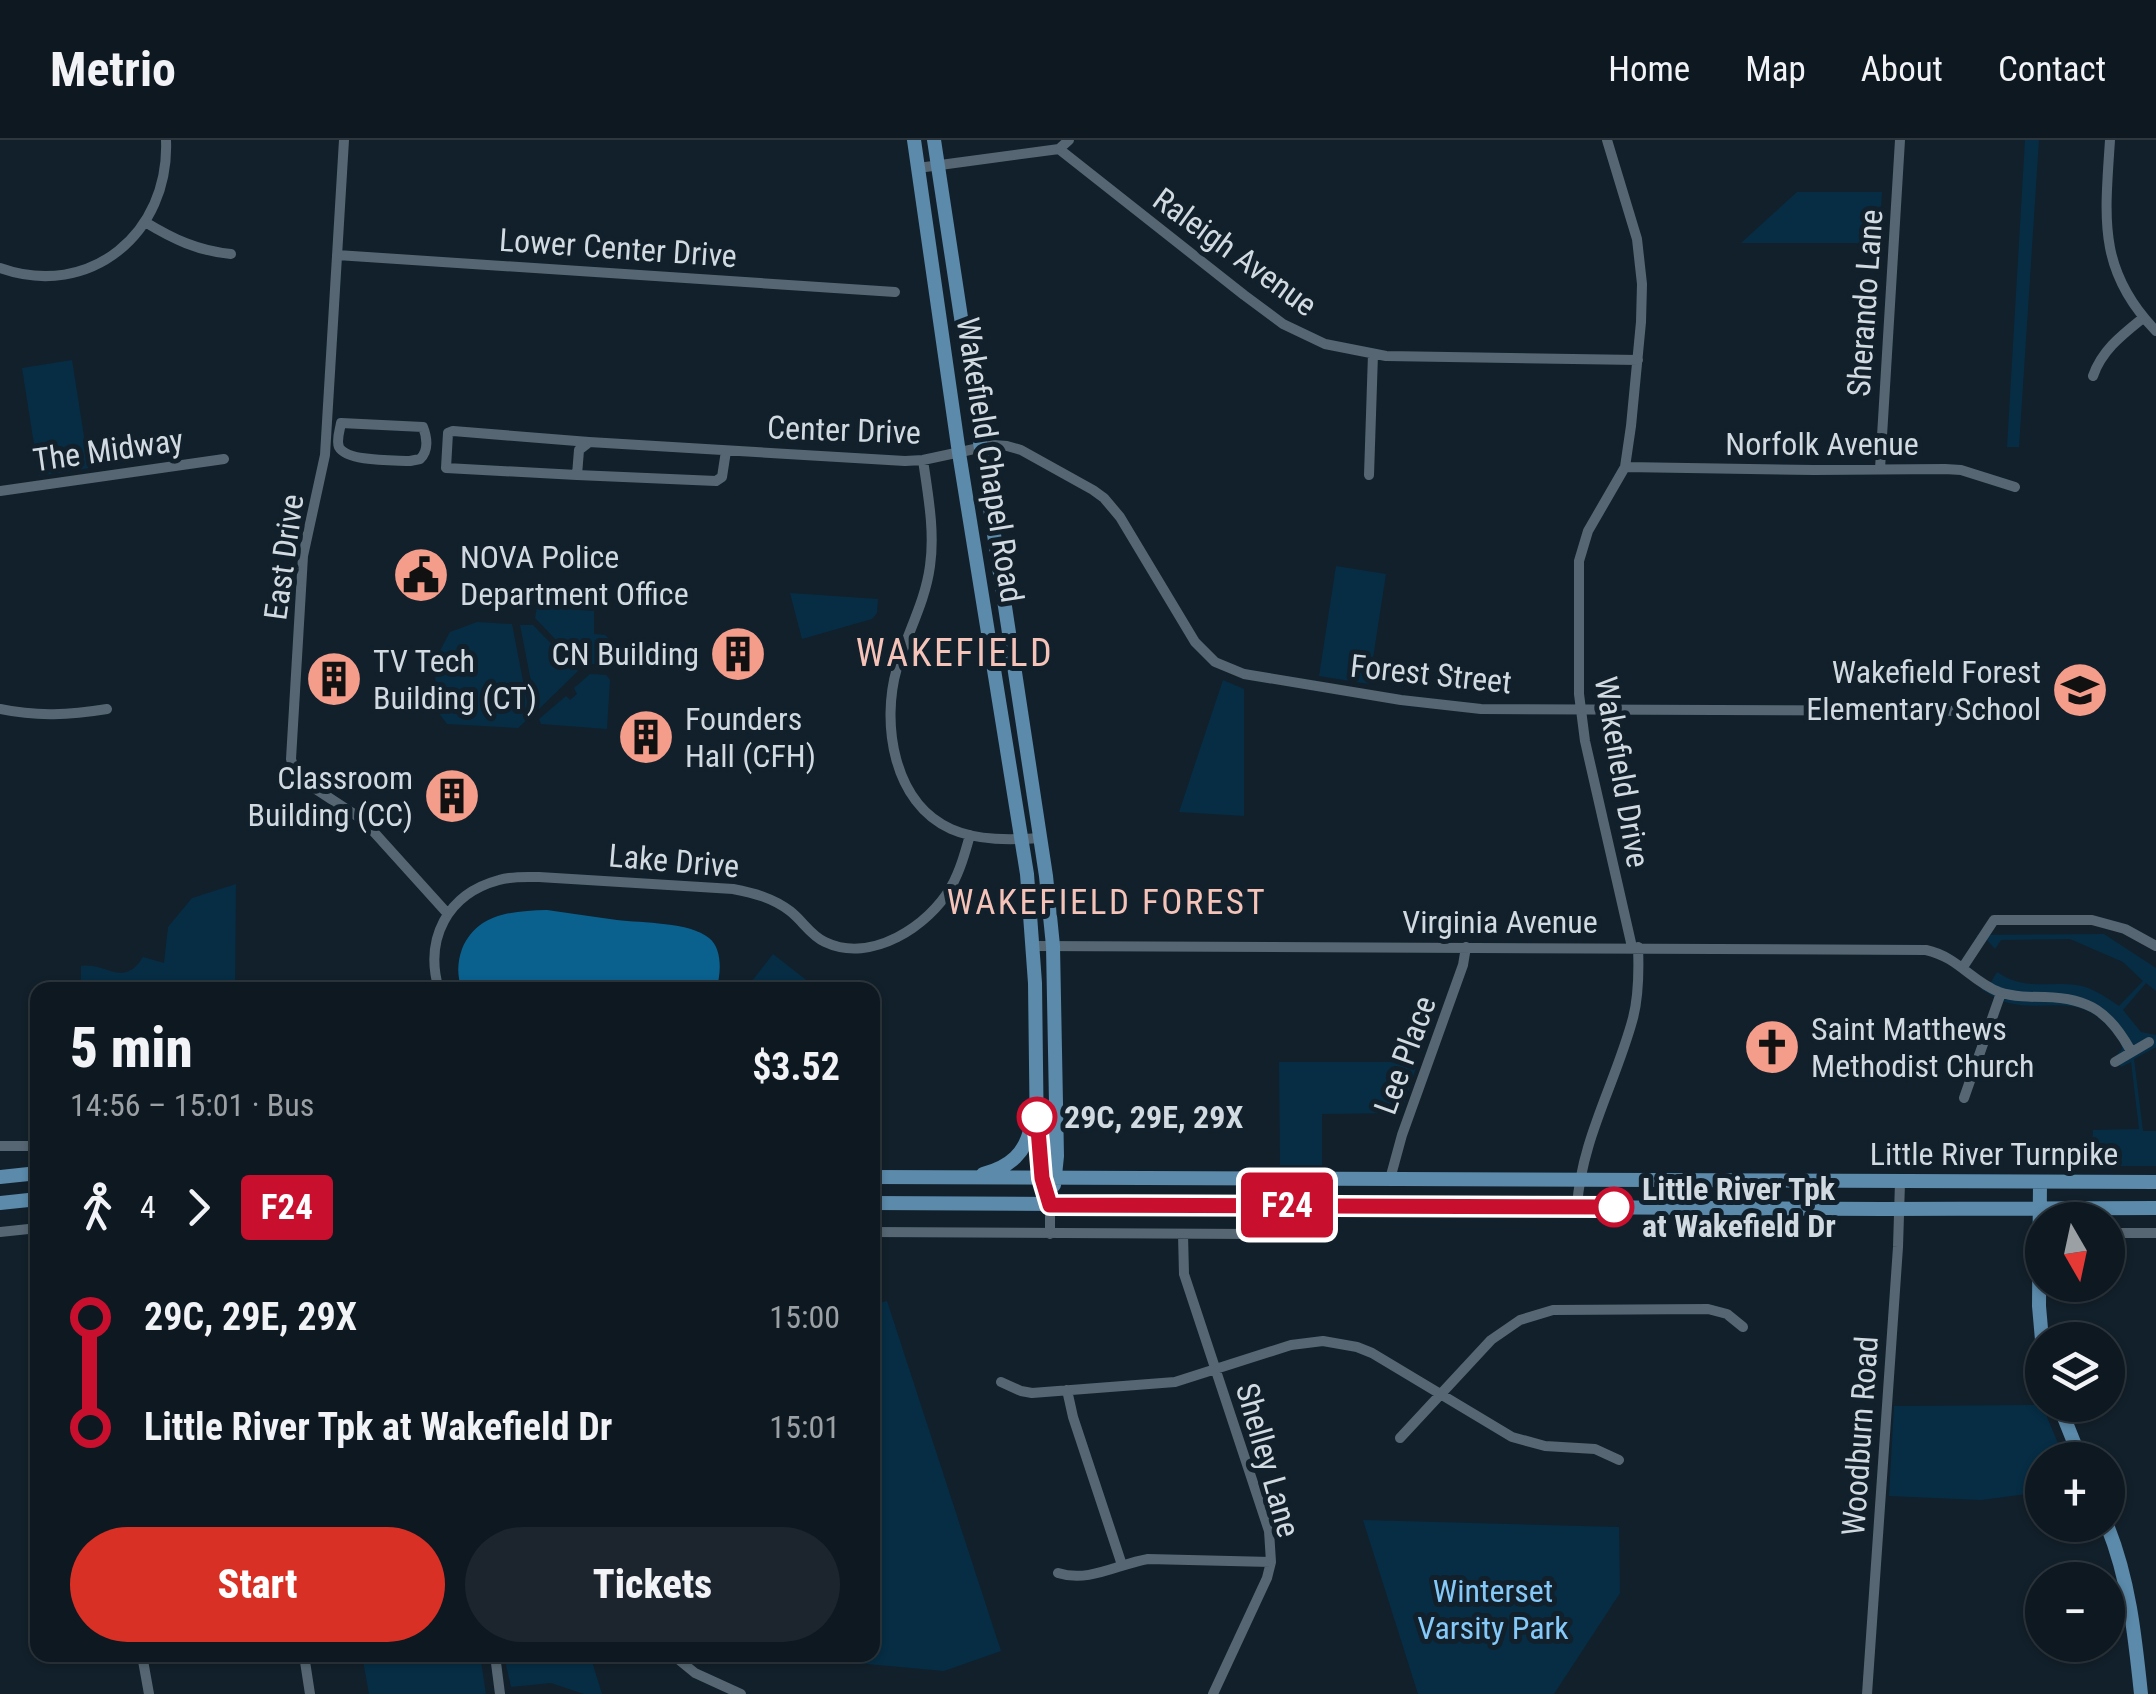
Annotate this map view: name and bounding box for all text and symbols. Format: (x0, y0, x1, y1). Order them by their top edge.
text: Metrio (50, 41, 176, 98)
text: Home (1608, 49, 1690, 90)
text: Map (1745, 49, 1806, 90)
text: About (1861, 49, 1943, 90)
text: Contact (1998, 49, 2106, 90)
street label: Raleigh Avenue (1146, 180, 1324, 324)
street label: Sherando Lane (1840, 208, 1890, 398)
street label: Lower Center Drive (498, 221, 738, 275)
street label: Wakefield Chapel Road (949, 315, 1031, 605)
street label: Center Drive (766, 408, 922, 452)
street label: The Midway (31, 421, 185, 479)
street label: Norfolk Avenue (1725, 425, 1919, 463)
street label: East Drive (256, 492, 312, 622)
place label: NOVA Police Department Office (460, 538, 689, 613)
public building icon: NOVA Police Department Office (391, 545, 451, 605)
building icon: CN Building (708, 624, 768, 684)
district label: WAKEFIELD (856, 631, 1054, 675)
place label: CN Building (552, 635, 699, 673)
place label: TV Tech Building (CT) (373, 642, 537, 717)
street label: Forest Street (1348, 647, 1514, 701)
building icon: TV Tech Building (CT) (304, 649, 364, 709)
place label: Wakefield Forest Elementary School (1806, 653, 2041, 728)
school or university icon: Wakefield Forest Elementary School (2050, 660, 2110, 720)
street label: Wakefield Drive (1586, 673, 1658, 871)
place label: Founders Hall (CFH) (685, 700, 816, 775)
building icon: Founders Hall (CFH) (616, 707, 676, 767)
place label: Classroom Building (CC) (247, 759, 413, 834)
building icon: Classroom Building (CC) (422, 766, 482, 826)
street label: Lake Drive (607, 836, 741, 886)
district label: WAKEFIELD FOREST (947, 882, 1267, 923)
street label: Virginia Avenue (1402, 903, 1598, 941)
street label: Lee Place (1366, 991, 1444, 1119)
place label: Saint Matthews Methodist Church (1811, 1010, 2035, 1085)
text: 5 min (70, 1016, 193, 1080)
church icon: Saint Matthews Methodist Church (1742, 1017, 1802, 1077)
text: $3.52 (752, 1045, 840, 1089)
text: 14:56 – 15:01 · Bus (70, 1086, 314, 1124)
marker: 29C, 29E, 29X (1018, 1098, 1056, 1136)
place label: 29C, 29E, 29X (1064, 1098, 1243, 1136)
street label: Little River Turnpike (1870, 1135, 2118, 1173)
place label: Little River Tpk at Wakefield Dr (1642, 1170, 1836, 1245)
line badge: F24 (1230, 1172, 1344, 1238)
icon: walk (70, 1180, 125, 1235)
icon: forward (171, 1180, 226, 1235)
text: F24 (1261, 1185, 1313, 1226)
text: F24 (261, 1187, 313, 1228)
text: 4 (140, 1188, 156, 1226)
marker: Little River Tpk at Wakefield Dr (1595, 1188, 1633, 1226)
north arrow (2025, 1202, 2125, 1302)
map controls (2025, 1202, 2125, 1662)
text: 29C, 29E, 29X (144, 1295, 357, 1339)
text: 15:00 (769, 1298, 840, 1336)
button: layers (2025, 1322, 2125, 1422)
street label: Woodburn Road (1834, 1335, 1886, 1537)
street label: Shelley Lane (1228, 1379, 1308, 1541)
text: Little River Tpk at Wakefield Dr (144, 1405, 612, 1449)
text: 15:01 (769, 1408, 840, 1446)
button: + (2025, 1442, 2125, 1542)
button: Start (70, 1527, 445, 1642)
button: Tickets (465, 1527, 840, 1642)
button: − (2025, 1562, 2125, 1662)
park label: Winterset Varsity Park (1417, 1572, 1569, 1647)

